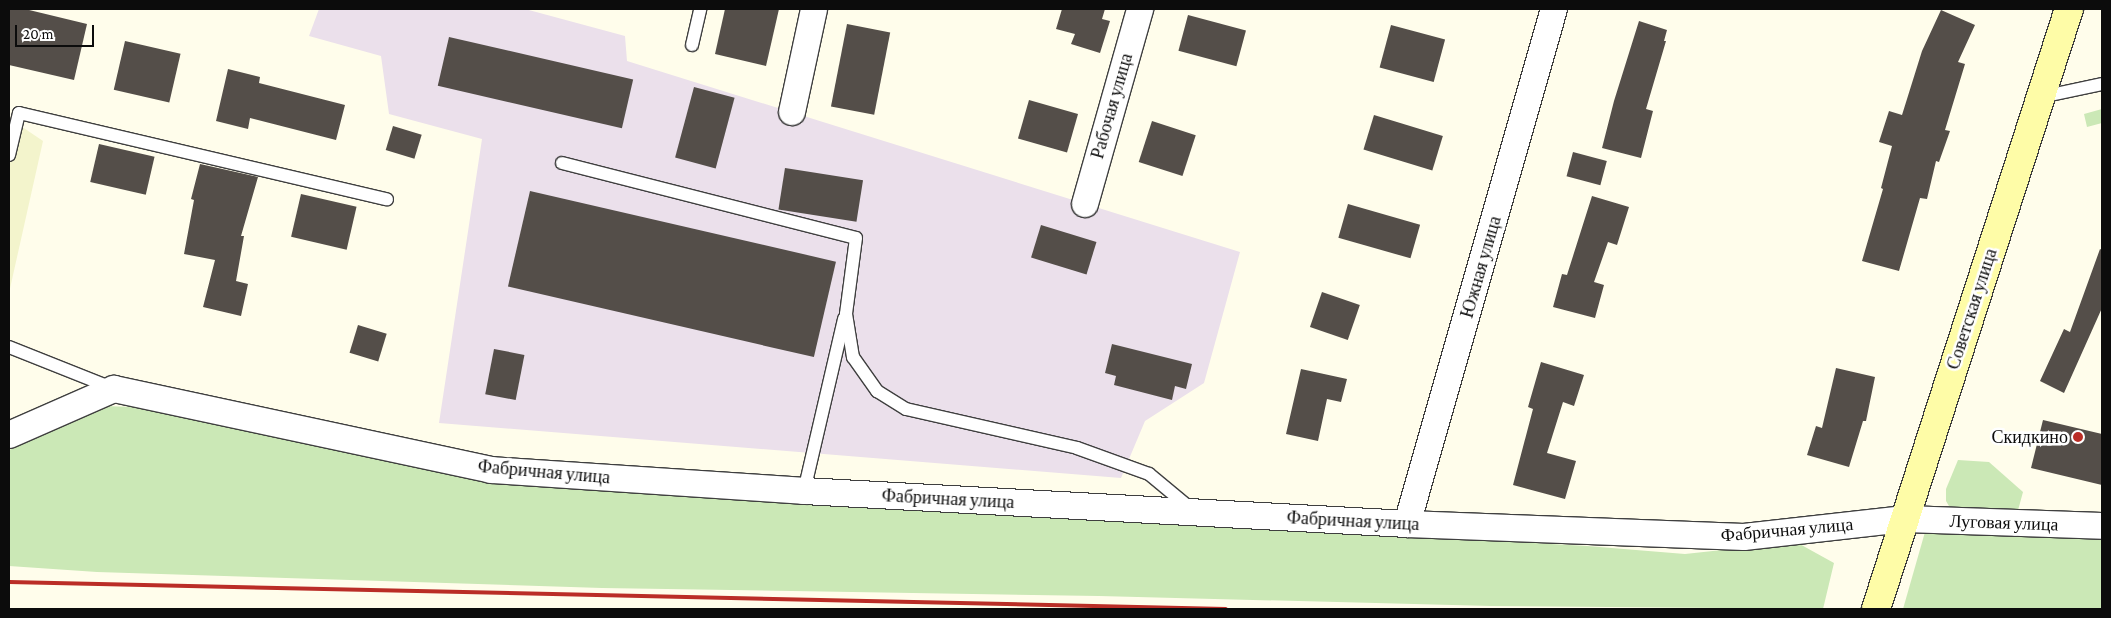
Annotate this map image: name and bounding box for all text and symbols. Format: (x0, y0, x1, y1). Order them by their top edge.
scale bar (18, 15, 96, 47)
text: 20 m (23, 26, 54, 42)
street label: Рабочая улица (1087, 51, 1137, 161)
street label: Южная улица (1456, 214, 1506, 320)
street label: Советская улица (1942, 246, 2002, 372)
place label: Скидкино (1991, 426, 2068, 448)
marker: Скидкино (2072, 431, 2084, 443)
street label: Фабричная улица (477, 455, 611, 489)
street label: Фабричная улица (881, 485, 1015, 513)
street label: Фабричная улица (1286, 507, 1420, 535)
street label: Луговая улица (1949, 510, 2059, 536)
street label: Фабричная улица (1720, 513, 1854, 547)

